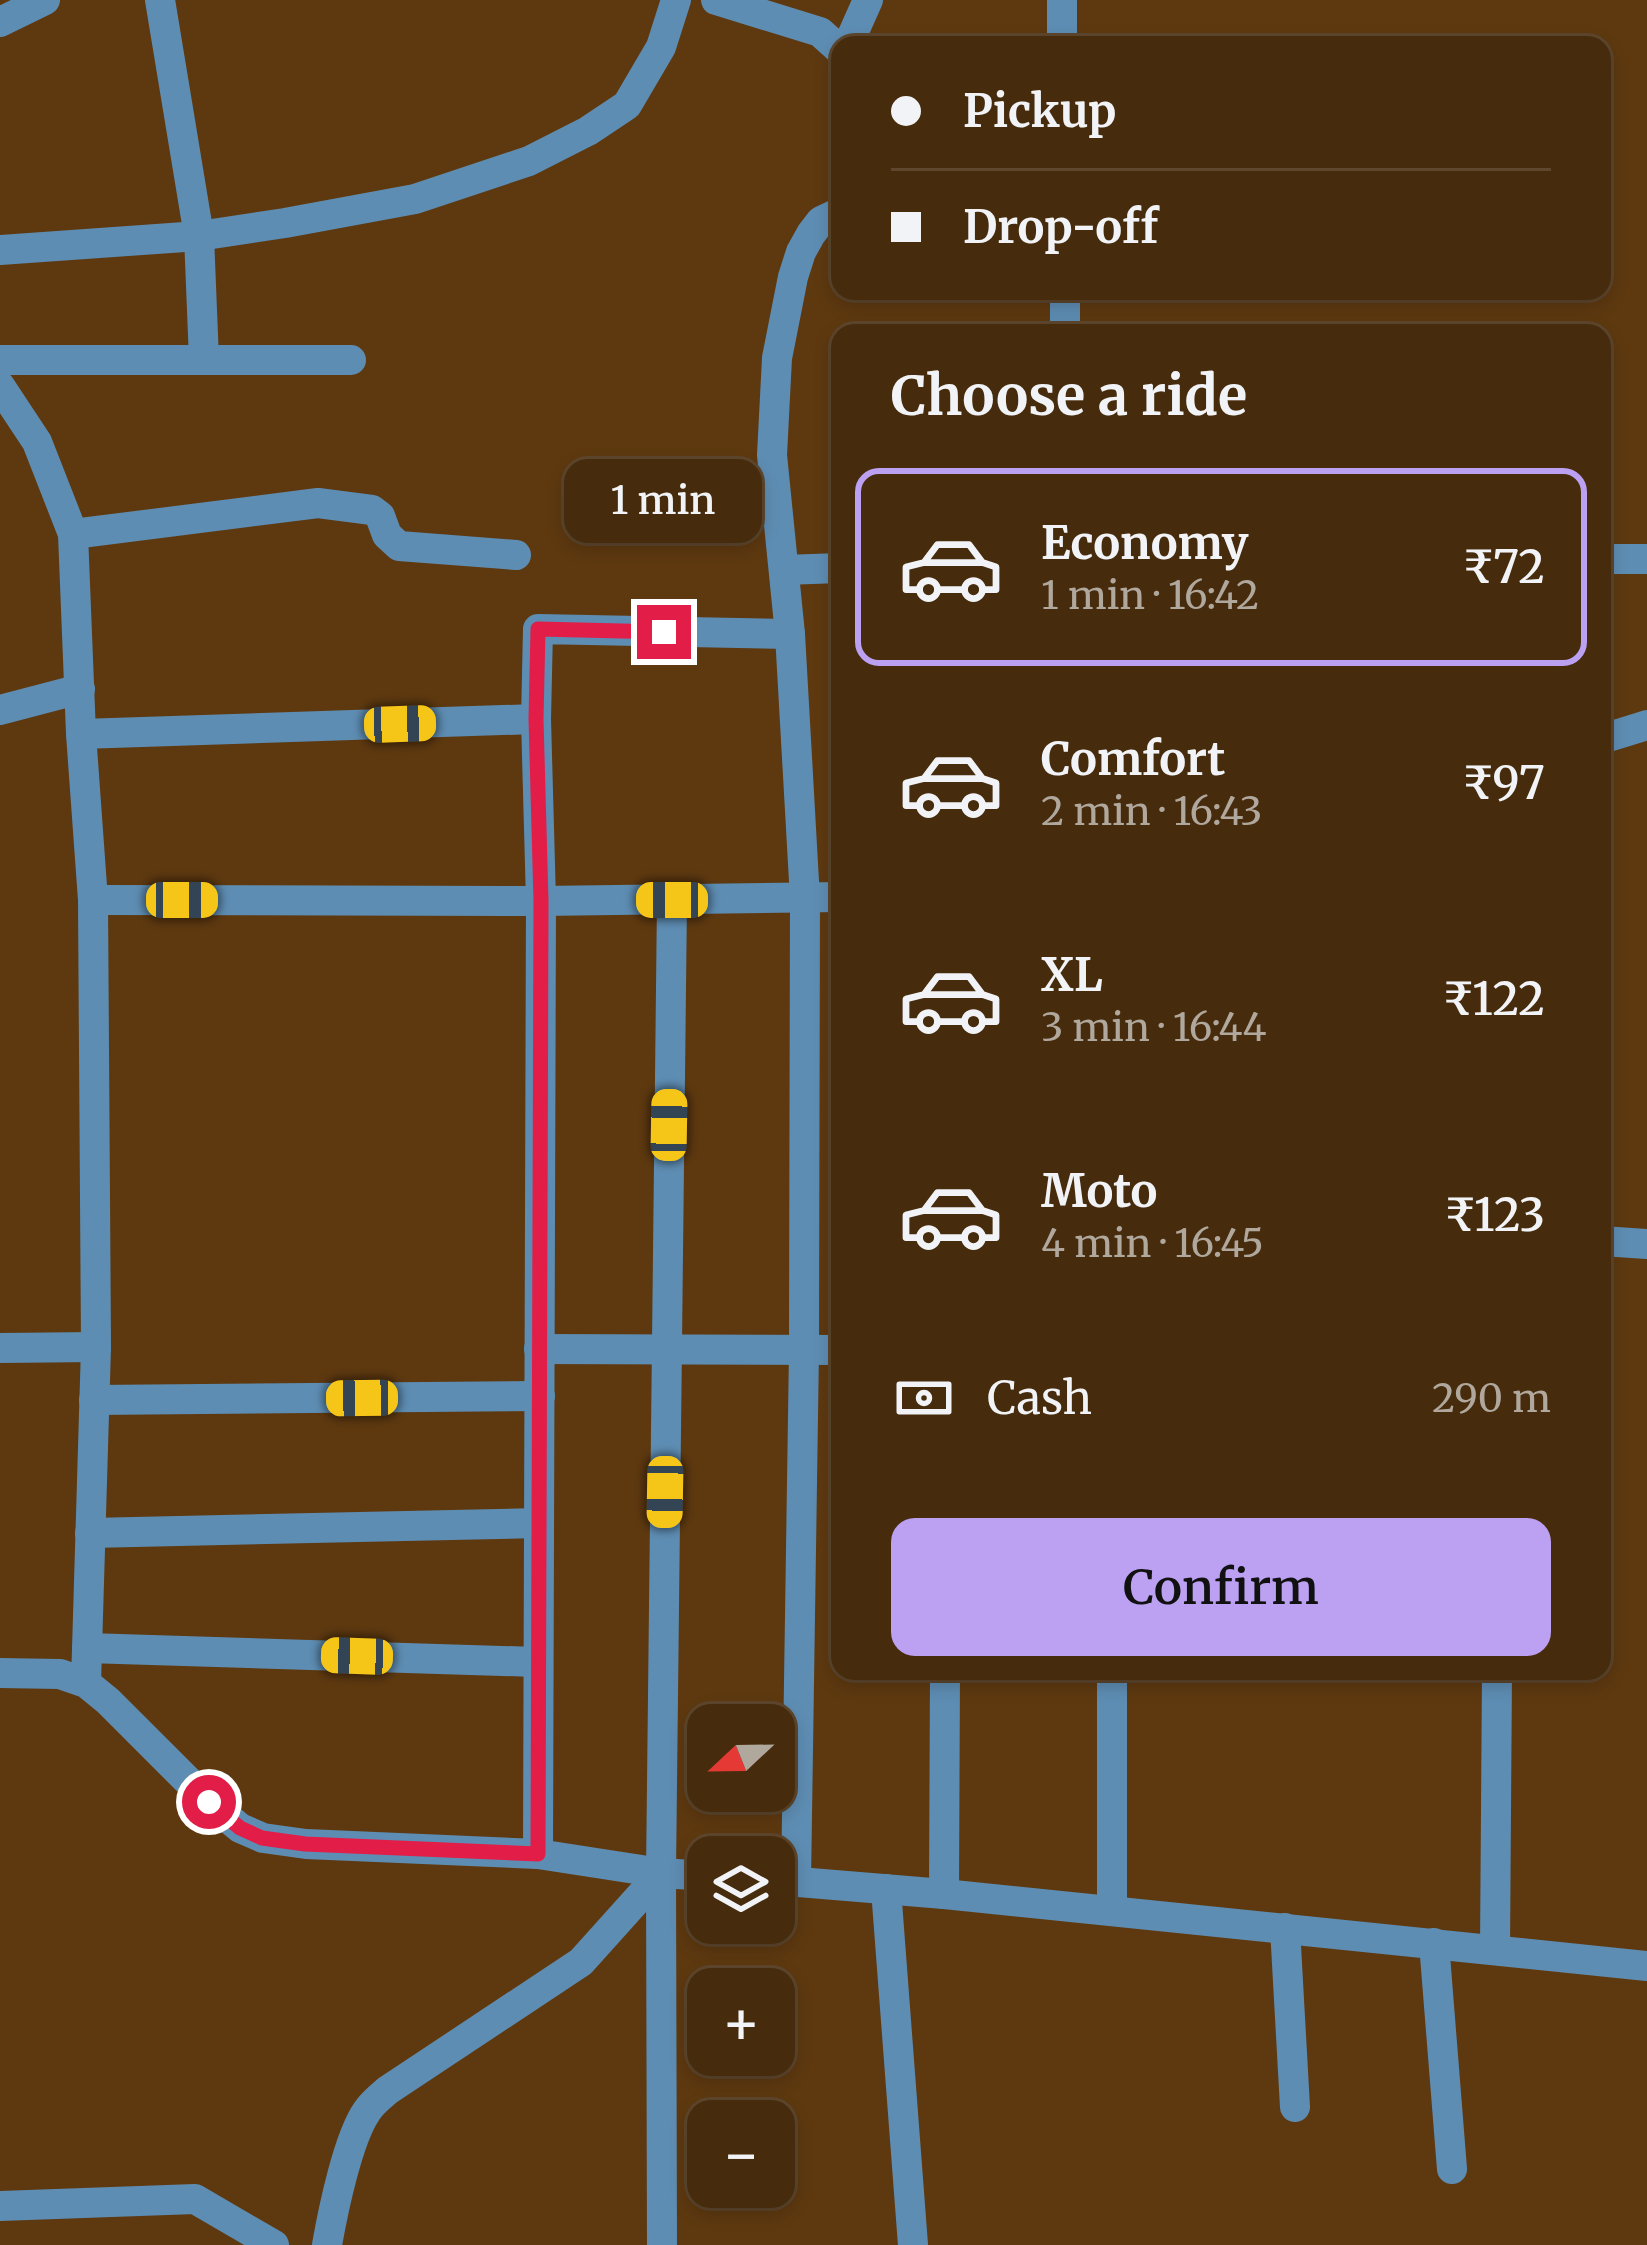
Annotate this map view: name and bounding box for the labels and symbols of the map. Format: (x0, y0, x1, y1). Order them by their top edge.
callout: 1 min (565, 458, 763, 542)
route end (637, 605, 691, 659)
car (363, 705, 437, 743)
car (146, 882, 218, 918)
car (636, 882, 708, 918)
car (650, 1089, 688, 1161)
car (326, 1379, 398, 1417)
car (646, 1456, 684, 1528)
car (320, 1637, 394, 1675)
north arrow (687, 1704, 795, 1812)
route start (182, 1775, 236, 1829)

